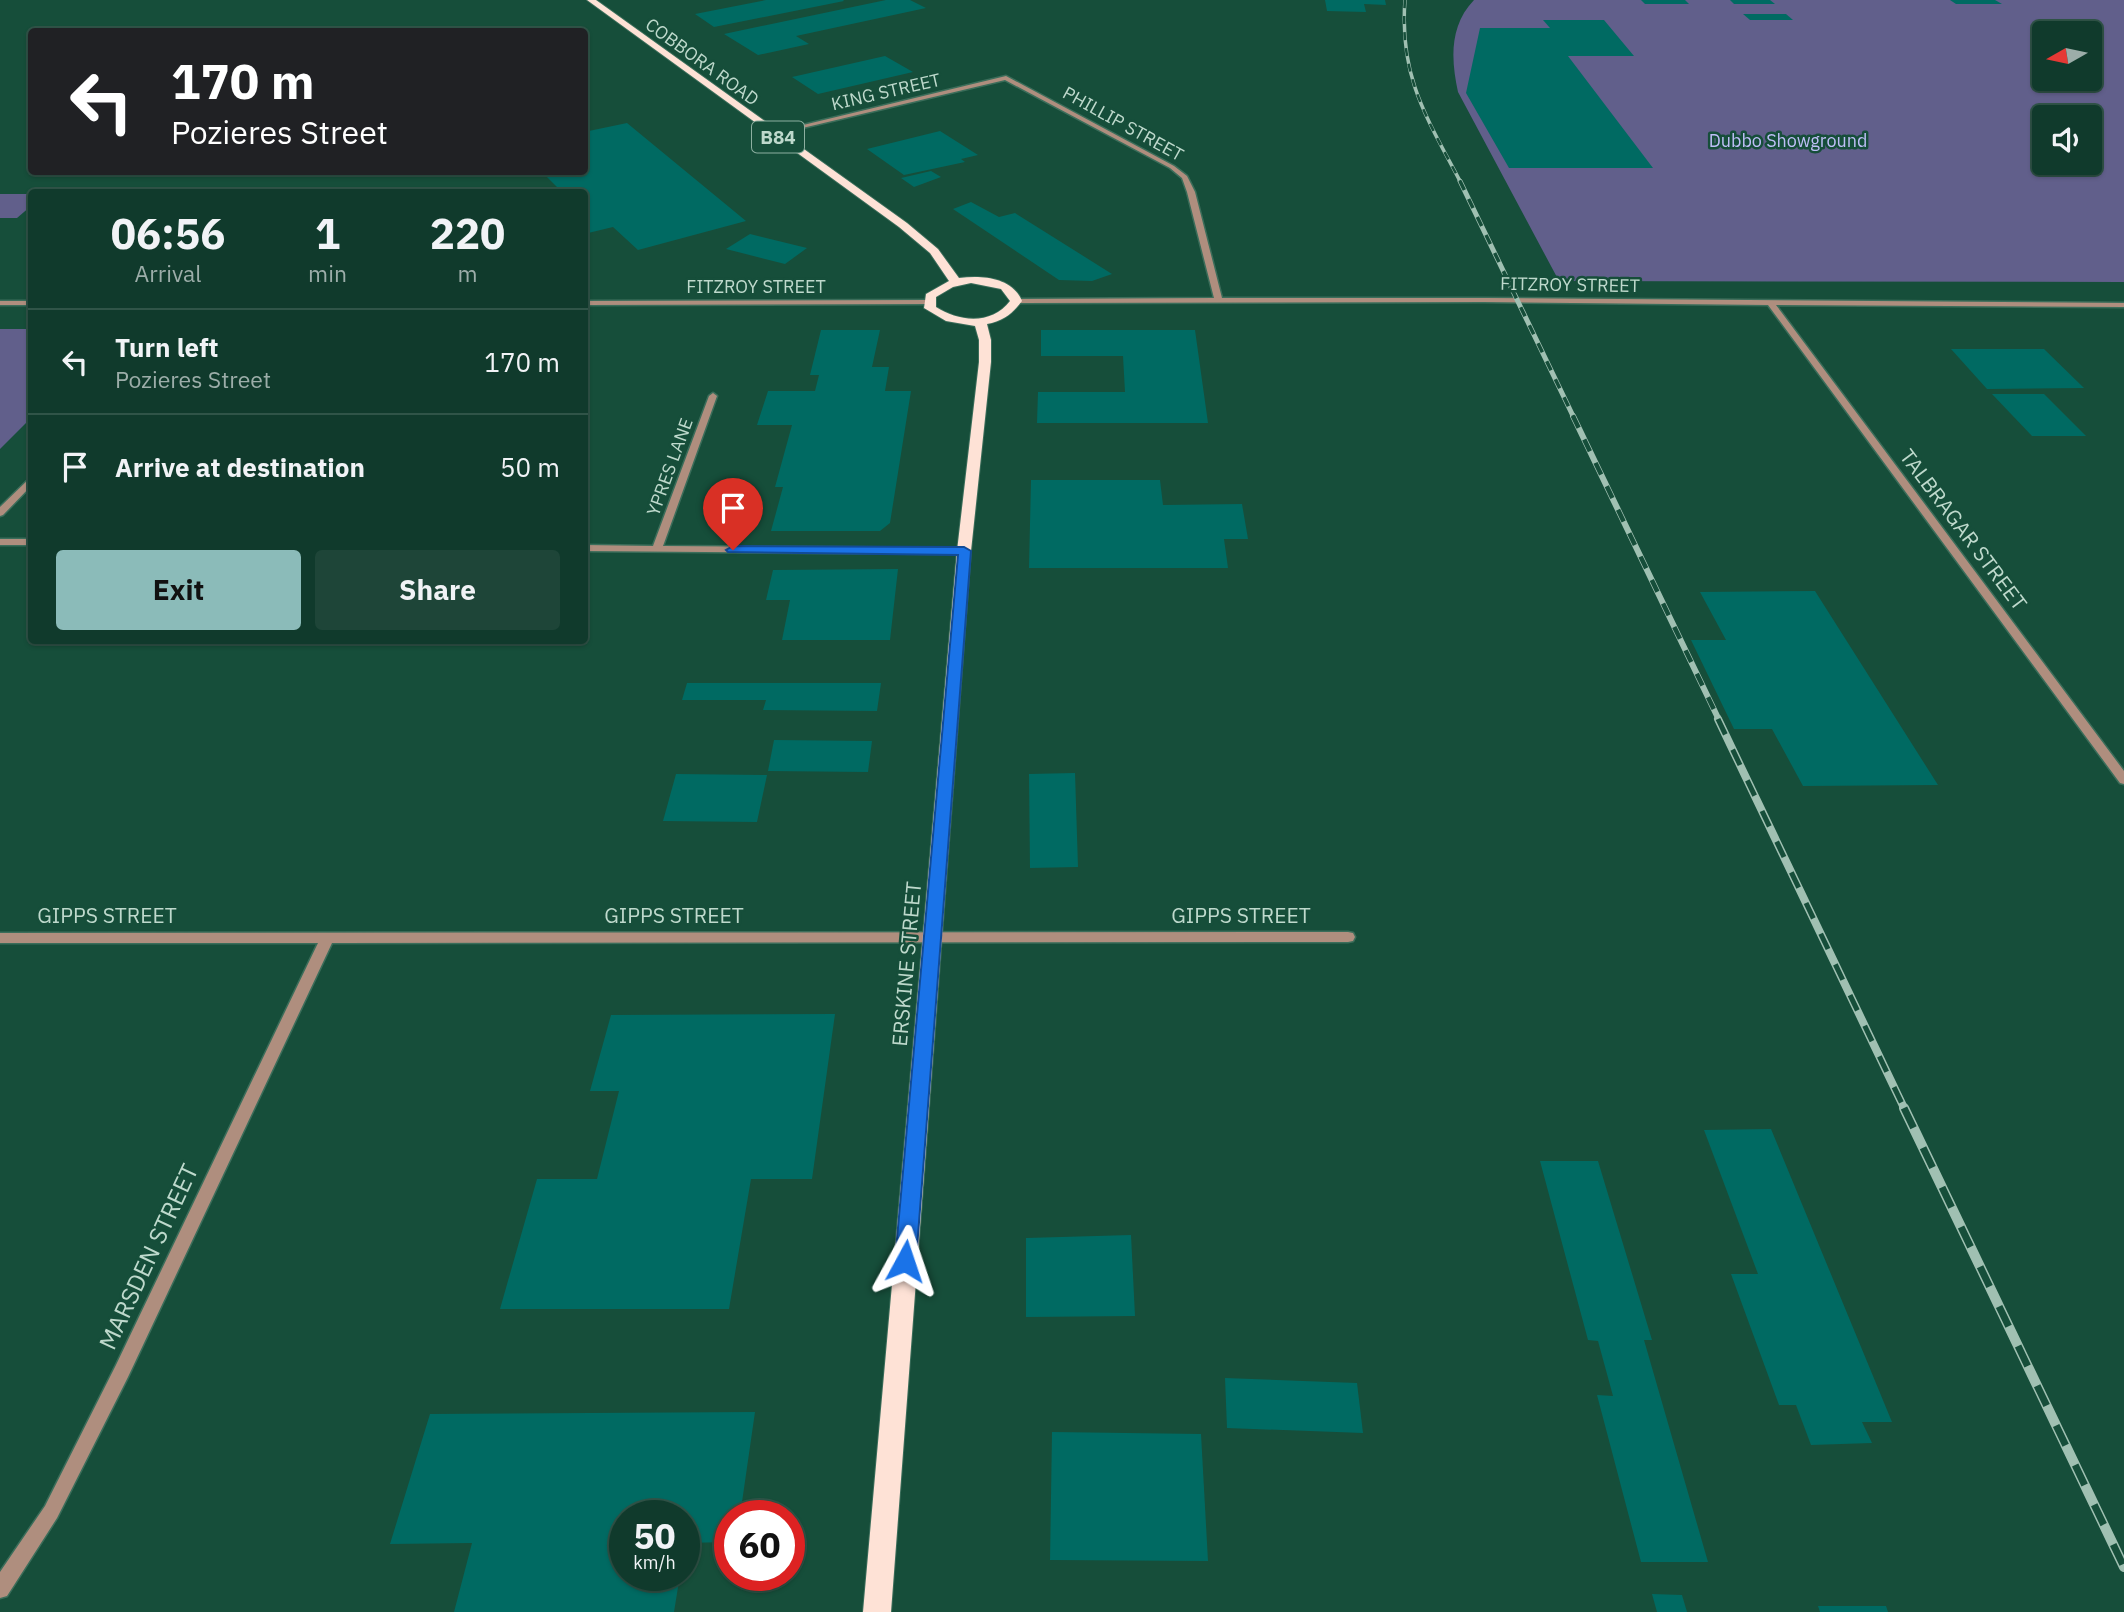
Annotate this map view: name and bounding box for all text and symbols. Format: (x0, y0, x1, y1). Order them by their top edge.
street label: COBBORA ROAD (641, 13, 764, 110)
north arrow (2032, 21, 2102, 91)
map controls (2032, 21, 2102, 175)
text: 170 m (171, 49, 315, 112)
icon: left (56, 56, 147, 147)
street label: KING STREET (829, 68, 943, 115)
street label: PHILLIP STREET (1059, 81, 1188, 166)
button: sound (2032, 105, 2102, 175)
text: Pozieres Street (171, 111, 388, 153)
road number: B84 (752, 122, 804, 153)
park label: Dubbo Showground (1709, 129, 1867, 152)
text: 06:56 (111, 206, 225, 261)
text: 1 (315, 206, 340, 261)
text: 220 (430, 206, 505, 261)
text: Arrival (135, 258, 202, 288)
text: min (308, 258, 347, 288)
text: m (457, 258, 478, 288)
street label: FITZROY STREET (1500, 272, 1640, 297)
street label: FITZROY STREET (686, 275, 826, 298)
text: Turn left (115, 330, 218, 364)
icon: left (56, 343, 94, 381)
text: 170 m (484, 345, 560, 379)
text: Pozieres Street (115, 364, 271, 394)
street label: YPRES LANE (641, 415, 698, 519)
street label: TALBRAGAR STREET (1894, 443, 2034, 616)
icon: arrive (56, 448, 94, 486)
text: Arrive at destination (115, 450, 365, 484)
text: 50 m (500, 450, 560, 484)
pin (703, 478, 763, 550)
icon: arrive (714, 489, 752, 527)
button: Exit (56, 550, 301, 630)
button: Share (315, 550, 560, 630)
street label: ERSKINE STREET (885, 880, 927, 1048)
street label: GIPPS STREET (37, 901, 177, 929)
street label: GIPPS STREET (604, 901, 744, 929)
street label: GIPPS STREET (1171, 901, 1311, 929)
street label: MARSDEN STREET (91, 1158, 205, 1355)
position arrow (868, 1224, 942, 1298)
speed limit sign: 60 (714, 1500, 805, 1591)
text: 50 (633, 1513, 676, 1559)
text: km/h (633, 1551, 676, 1574)

